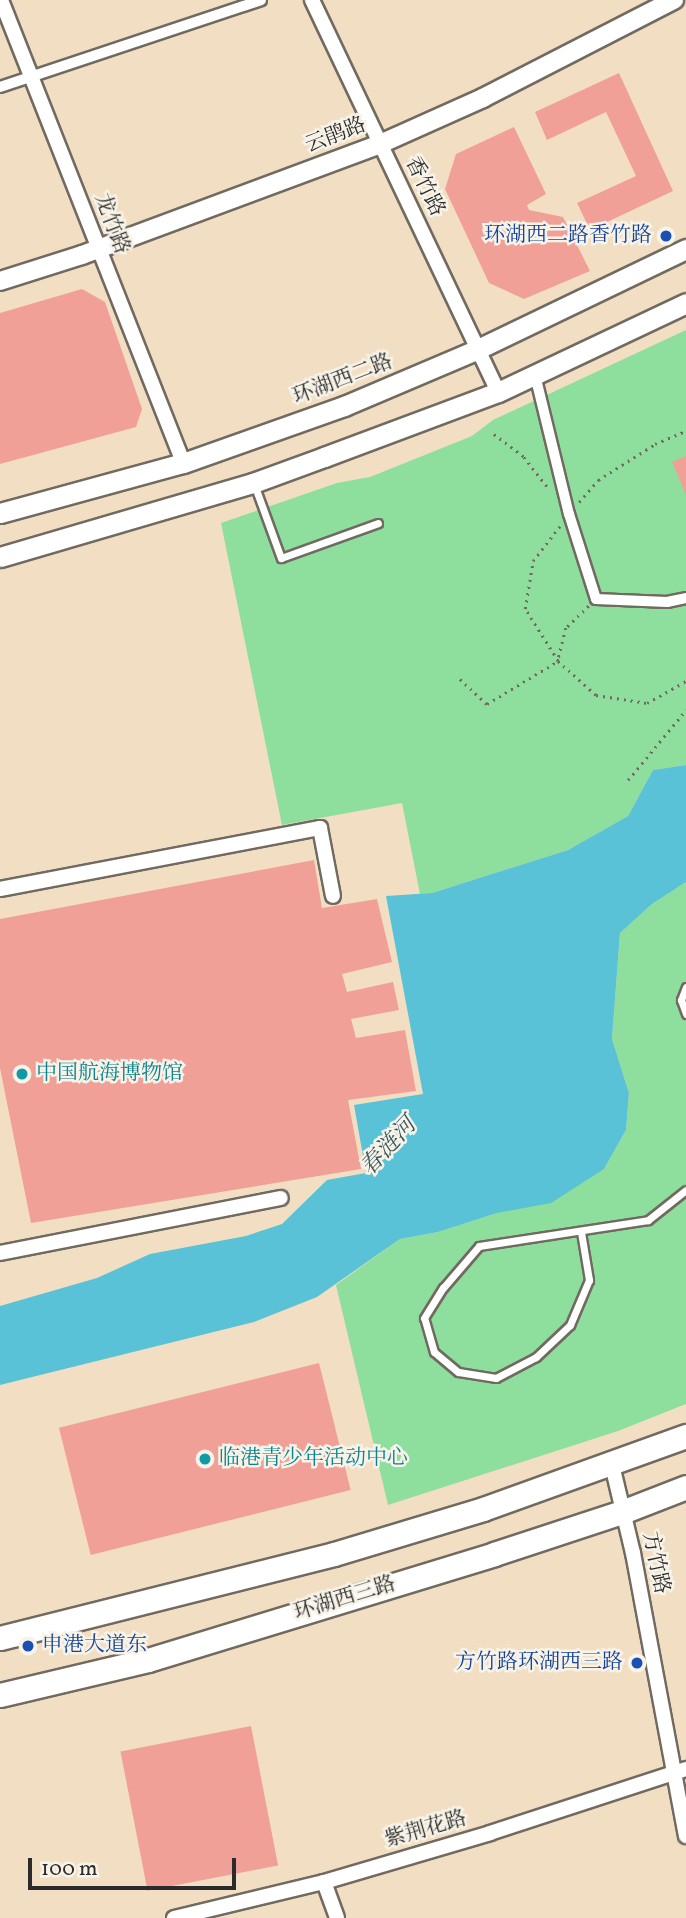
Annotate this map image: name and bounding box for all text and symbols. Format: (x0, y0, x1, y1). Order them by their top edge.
street label: 云鹃路 (302, 113, 370, 159)
street label: 香竹路 (399, 153, 449, 221)
street label: 龙竹路 (88, 190, 134, 258)
place label: 环湖西二路香竹路 (484, 223, 652, 249)
marker: 环湖西二路香竹路 (658, 228, 674, 244)
street label: 环湖西二路 (289, 349, 397, 411)
place label: 中国航海博物馆 (36, 1061, 183, 1087)
marker: 中国航海博物馆 (14, 1066, 30, 1082)
water label: 春涟河 (355, 1112, 423, 1182)
place label: 临港青少年活动中心 (219, 1446, 408, 1472)
marker: 临港青少年活动中心 (197, 1451, 213, 1467)
street label: 方竹路 (636, 1530, 674, 1596)
street label: 环湖西三路 (291, 1572, 399, 1626)
place label: 申港大道东 (42, 1633, 147, 1659)
marker: 申港大道东 (20, 1638, 36, 1654)
place label: 方竹路环湖西三路 (455, 1650, 623, 1676)
marker: 方竹路环湖西三路 (629, 1655, 645, 1671)
street label: 紫荆花路 (382, 1806, 470, 1854)
scale bar (32, 1844, 240, 1888)
text: 100 m (41, 1855, 98, 1884)

